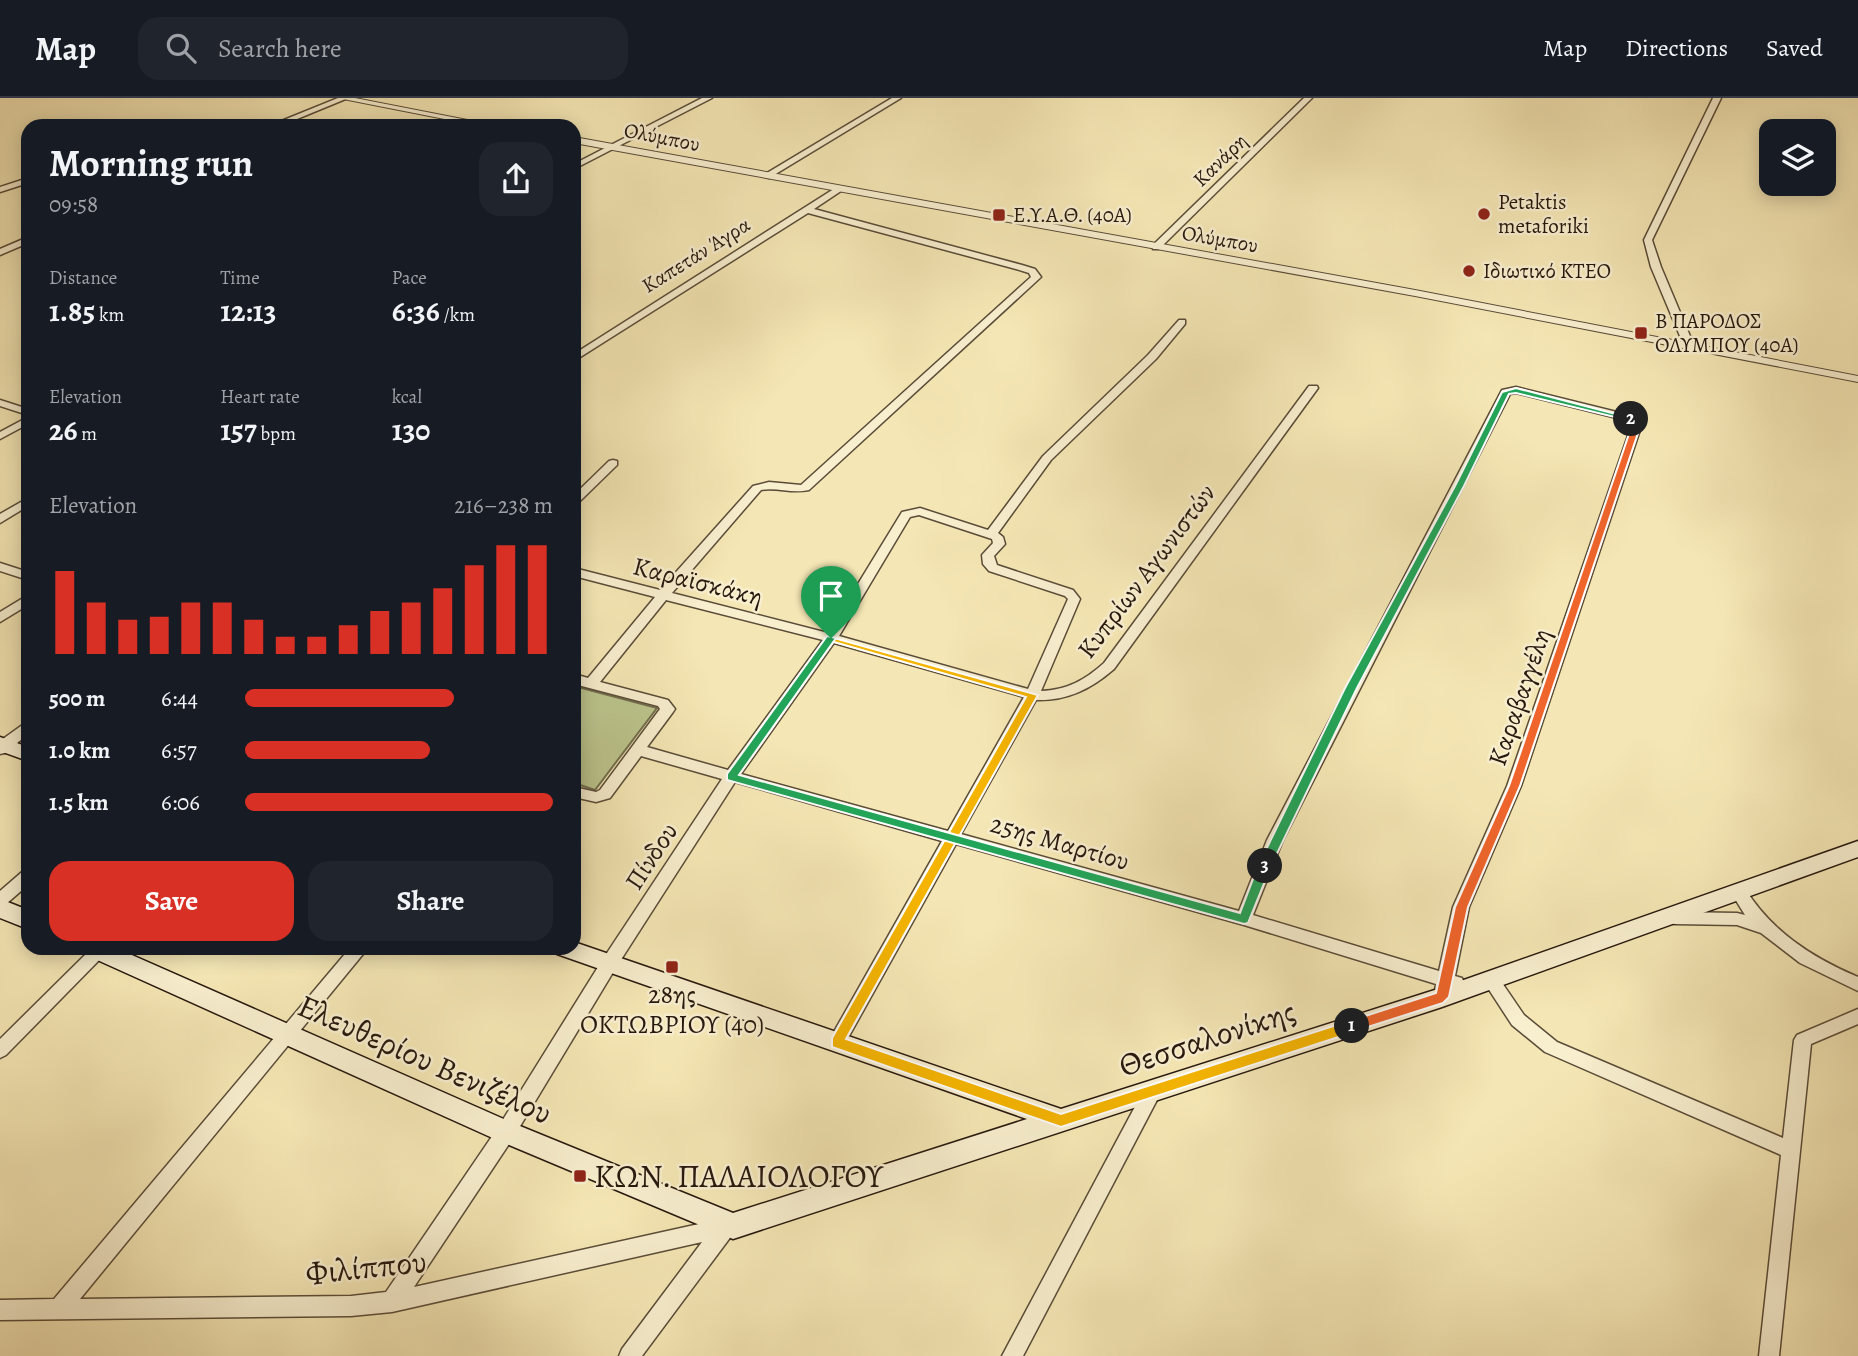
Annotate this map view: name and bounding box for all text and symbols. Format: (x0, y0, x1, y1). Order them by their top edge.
search box (138, 17, 628, 80)
text: Map (35, 26, 96, 71)
icon: search (162, 29, 200, 67)
text: Search here (218, 31, 342, 66)
text: Map (1543, 32, 1587, 64)
text: Directions (1625, 32, 1728, 64)
text: Saved (1766, 32, 1823, 64)
street label: Ολύμπου (622, 116, 702, 158)
map controls (1759, 119, 1836, 196)
button: layers (1759, 119, 1836, 196)
street label: Κανάρη (1187, 127, 1253, 193)
text: Morning run (49, 137, 253, 189)
button: share (479, 142, 553, 216)
place label: Petaktis metaforiki (1498, 188, 1589, 240)
text: 09:58 (49, 189, 98, 220)
place label: Ε.Υ.Α.Θ. (40Α) (1013, 201, 1132, 229)
marker: Petaktis metaforiki (1476, 206, 1492, 222)
marker: Ε.Υ.Α.Θ. (40Α) (991, 207, 1007, 223)
street label: Καπετάν Άγρα (636, 211, 756, 299)
street label: Ολύμπου (1180, 219, 1260, 259)
place label: Ιδιωτικό ΚΤΕΟ (1483, 257, 1611, 285)
marker: Ιδιωτικό ΚΤΕΟ (1461, 263, 1477, 279)
text: Distance (49, 265, 117, 291)
text: Time (220, 265, 260, 291)
text: Pace (392, 265, 427, 291)
text: 1.85 (49, 291, 95, 331)
text: 12:13 (220, 291, 276, 331)
text: 6:36 (392, 291, 440, 331)
text: km (95, 302, 124, 328)
text: /km (440, 302, 475, 328)
place label: Β ΠΑΡΟΔΟΣ ΟΛΥΜΠΟΥ (40Α) (1655, 307, 1798, 359)
marker: Β ΠΑΡΟΔΟΣ ΟΛΥΜΠΟΥ (40Α) (1633, 325, 1649, 341)
text: Elevation (49, 384, 122, 410)
text: Heart rate (220, 384, 300, 410)
text: kcal (392, 384, 422, 410)
pin: 2 (1614, 402, 1648, 436)
text: 2 (1626, 405, 1635, 431)
text: 26 (49, 410, 78, 450)
text: 157 (220, 410, 257, 450)
text: 130 (392, 410, 430, 450)
text: m (78, 421, 97, 447)
text: bpm (257, 421, 296, 447)
street label: Κυπρίων Αγωνιστών (1069, 477, 1224, 666)
text: Elevation (49, 490, 137, 521)
text: 216–238 m (454, 490, 553, 521)
street label: Καραϊσκάκη (629, 548, 767, 615)
pin (801, 566, 861, 638)
icon: arrive (812, 577, 850, 615)
street label: Καραβαγγέλη (1480, 624, 1559, 770)
text: 500 m (49, 683, 105, 714)
text: 6:44 (161, 683, 198, 714)
text: 1.0 km (49, 735, 110, 766)
text: 6:57 (161, 735, 197, 766)
text: 1.5 km (49, 787, 109, 818)
text: 6:06 (161, 787, 200, 818)
street label: 25ης Μαρτίου (986, 806, 1133, 879)
street label: Πίνδου (617, 816, 686, 897)
pin: 3 (1248, 848, 1282, 884)
text: 3 (1260, 852, 1269, 878)
button: Save (49, 861, 294, 941)
button: Share (308, 861, 553, 941)
marker: 28ης ΟΚΤΩΒΡΙΟΥ (40) (664, 959, 680, 975)
place label: 28ης ΟΚΤΩΒΡΙΟΥ (40) (580, 977, 764, 1042)
street label: Ελευθερίου Βενιζέλου (291, 983, 559, 1135)
street label: Θεσσαλονίκης (1113, 989, 1301, 1087)
pin: 1 (1334, 1009, 1370, 1044)
text: 1 (1348, 1012, 1355, 1038)
place label: ΚΩΝ. ΠΑΛΑΙΟΛΟΓΟΥ (594, 1154, 885, 1198)
marker: ΚΩΝ. ΠΑΛΑΙΟΛΟΓΟΥ (572, 1168, 588, 1184)
street label: Φιλίππου (303, 1239, 429, 1295)

